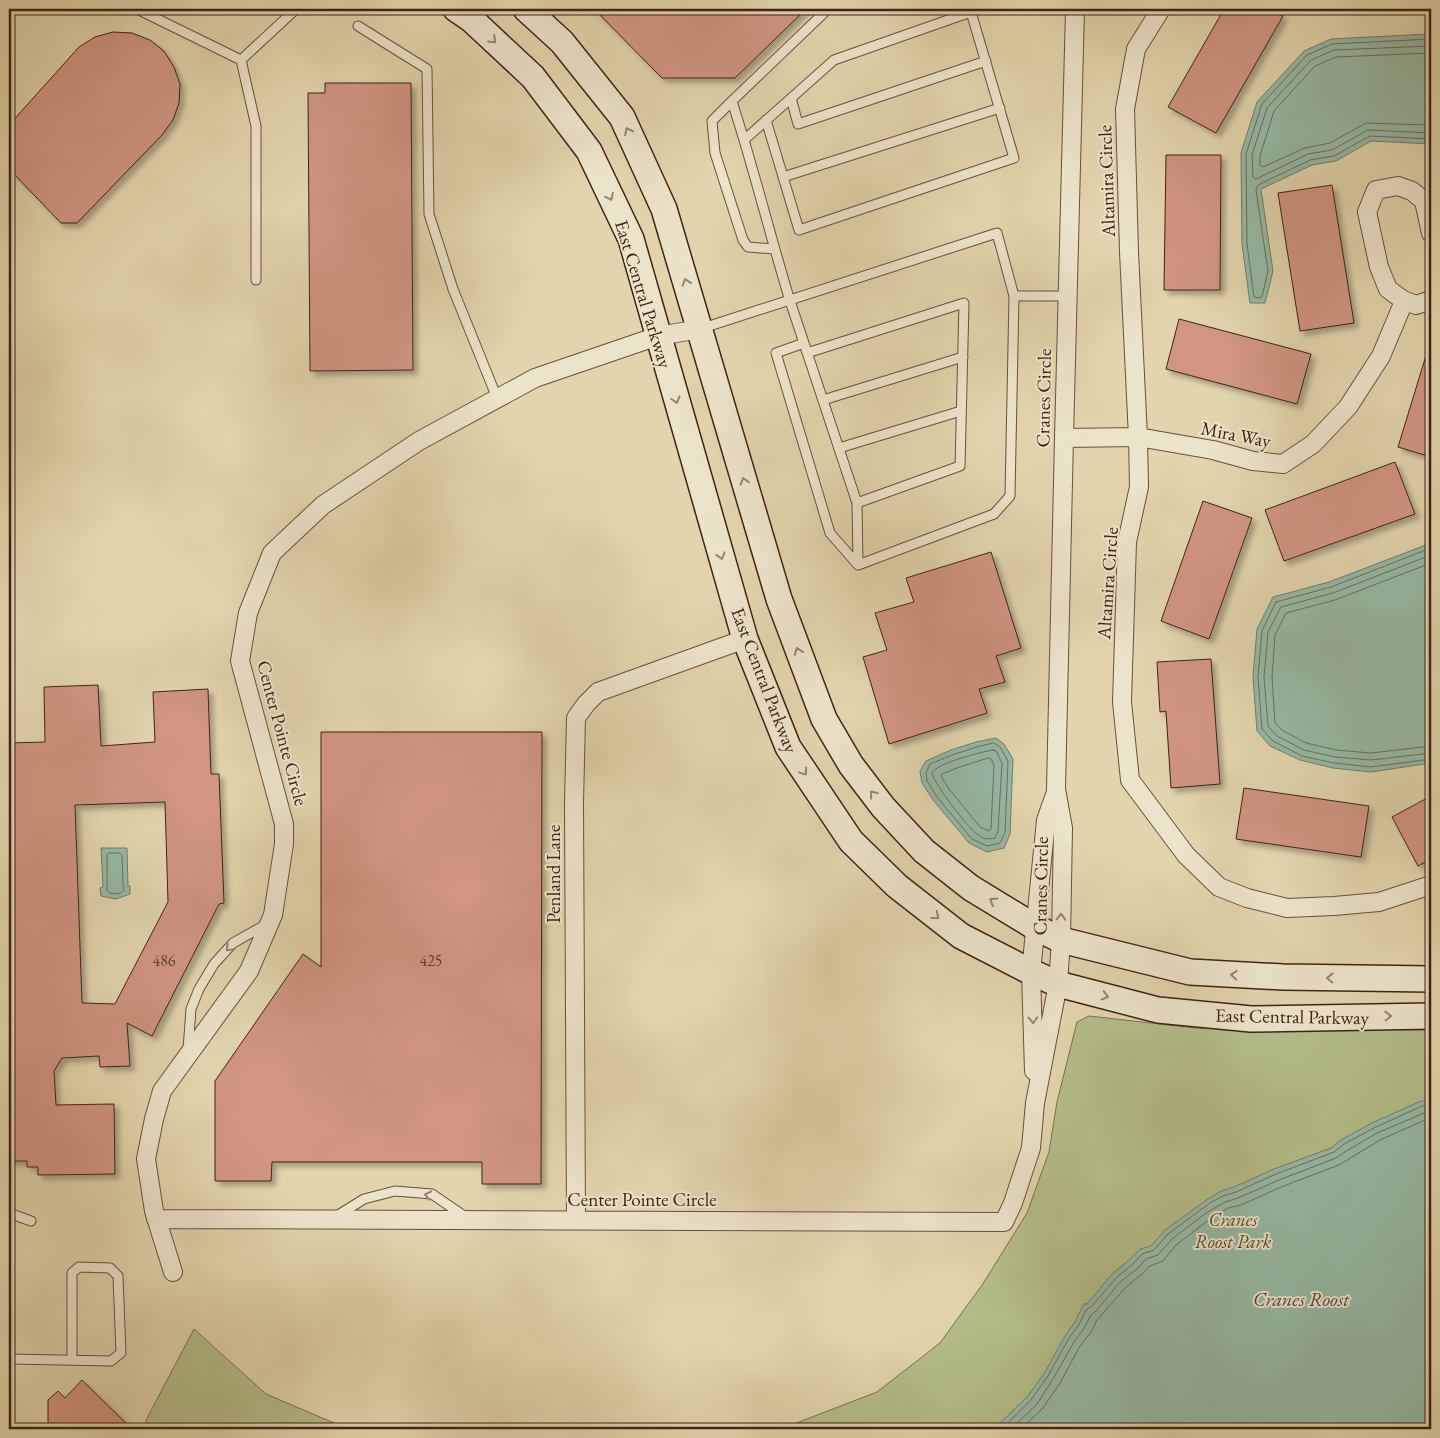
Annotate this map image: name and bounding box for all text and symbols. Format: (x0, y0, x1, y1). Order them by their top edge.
one-way arrow (488, 34, 497, 43)
street label: Altamira Circle (1092, 124, 1121, 239)
one-way arrow (624, 127, 634, 136)
one-way arrow (604, 191, 614, 200)
street label: East Central Parkway (609, 217, 678, 372)
one-way arrow (682, 279, 692, 287)
street label: Cranes Circle (1030, 348, 1057, 448)
one-way arrow (671, 395, 681, 404)
street label: Mira Way (1199, 415, 1274, 454)
one-way arrow (739, 477, 749, 485)
street label: Altamira Circle (1091, 526, 1124, 641)
one-way arrow (716, 552, 726, 560)
street label: East Central Parkway (725, 604, 804, 757)
one-way arrow (794, 647, 805, 656)
street label: Center Pointe Circle (251, 658, 314, 809)
one-way arrow (798, 766, 807, 776)
one-way arrow (870, 791, 878, 800)
street label: Penland Lane (541, 825, 566, 923)
street label: Cranes Circle (1027, 836, 1054, 936)
one-way arrow (990, 898, 999, 908)
one-way arrow (930, 911, 939, 919)
one-way arrow (1056, 913, 1066, 921)
one-way arrow (226, 943, 235, 952)
house number: 486 (152, 950, 176, 971)
house number: 425 (419, 950, 443, 971)
one-way arrow (1230, 969, 1238, 980)
one-way arrow (1326, 973, 1334, 983)
one-way arrow (1101, 991, 1109, 1001)
street label: East Central Parkway (1215, 1003, 1370, 1030)
one-way arrow (1384, 1011, 1392, 1022)
one-way arrow (1027, 1017, 1038, 1025)
street label: Center Pointe Circle (567, 1187, 717, 1212)
one-way arrow (423, 1190, 432, 1201)
park label: Cranes Roost Park (1195, 1207, 1272, 1254)
water label: Cranes Roost (1253, 1286, 1350, 1312)

